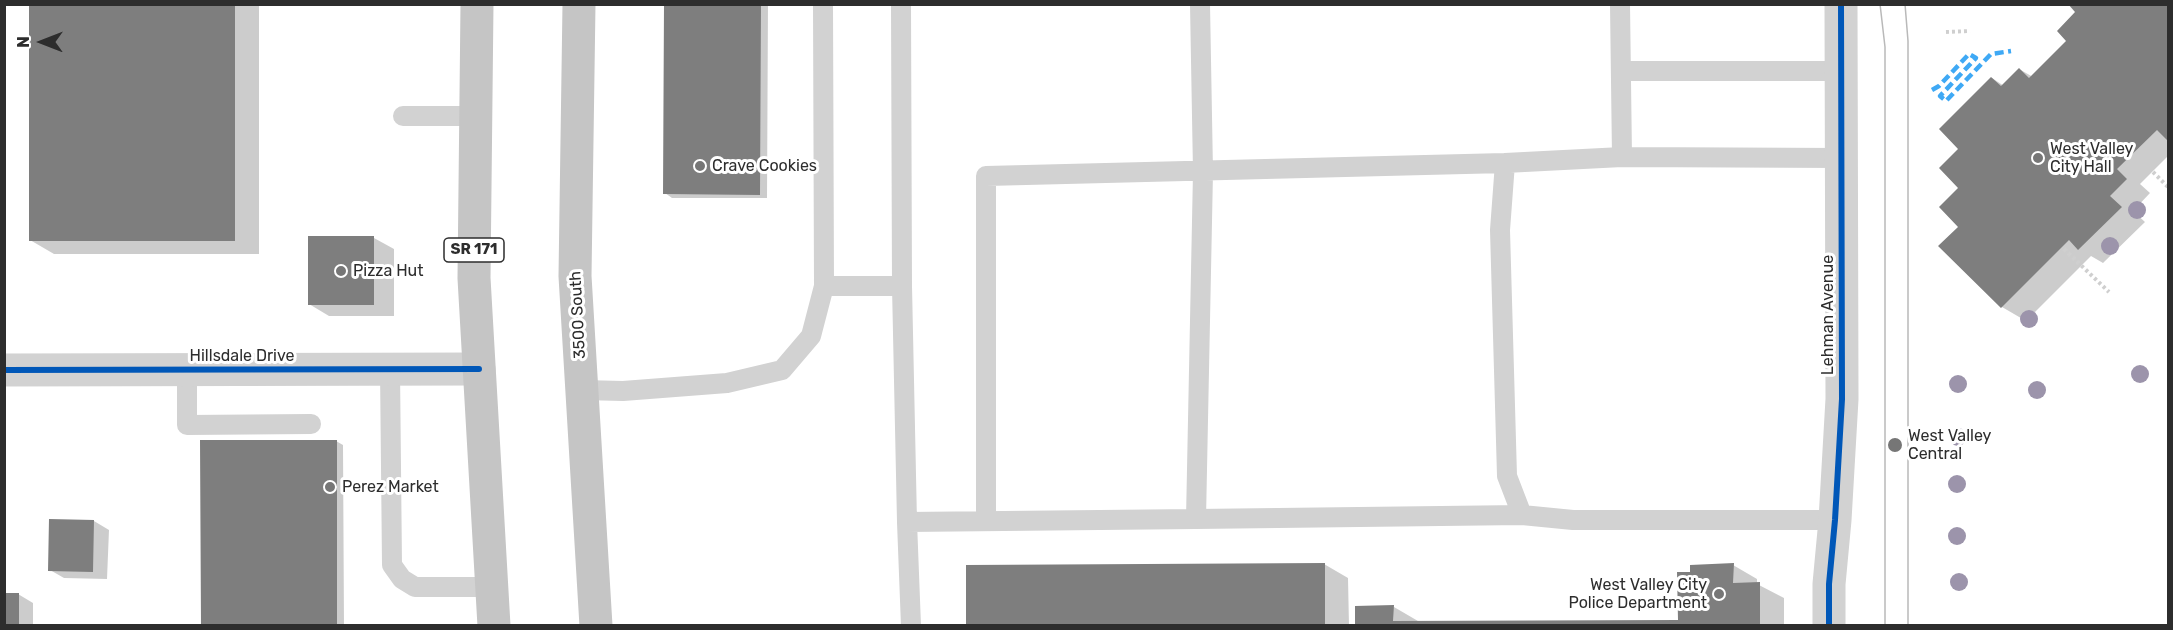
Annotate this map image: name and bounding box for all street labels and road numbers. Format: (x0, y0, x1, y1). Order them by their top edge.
road number: SR 171 (444, 238, 504, 262)
street label: Lehman Avenue (1818, 255, 1838, 375)
street label: 3500 South (566, 270, 590, 360)
street label: Hillsdale Drive (190, 346, 294, 366)

